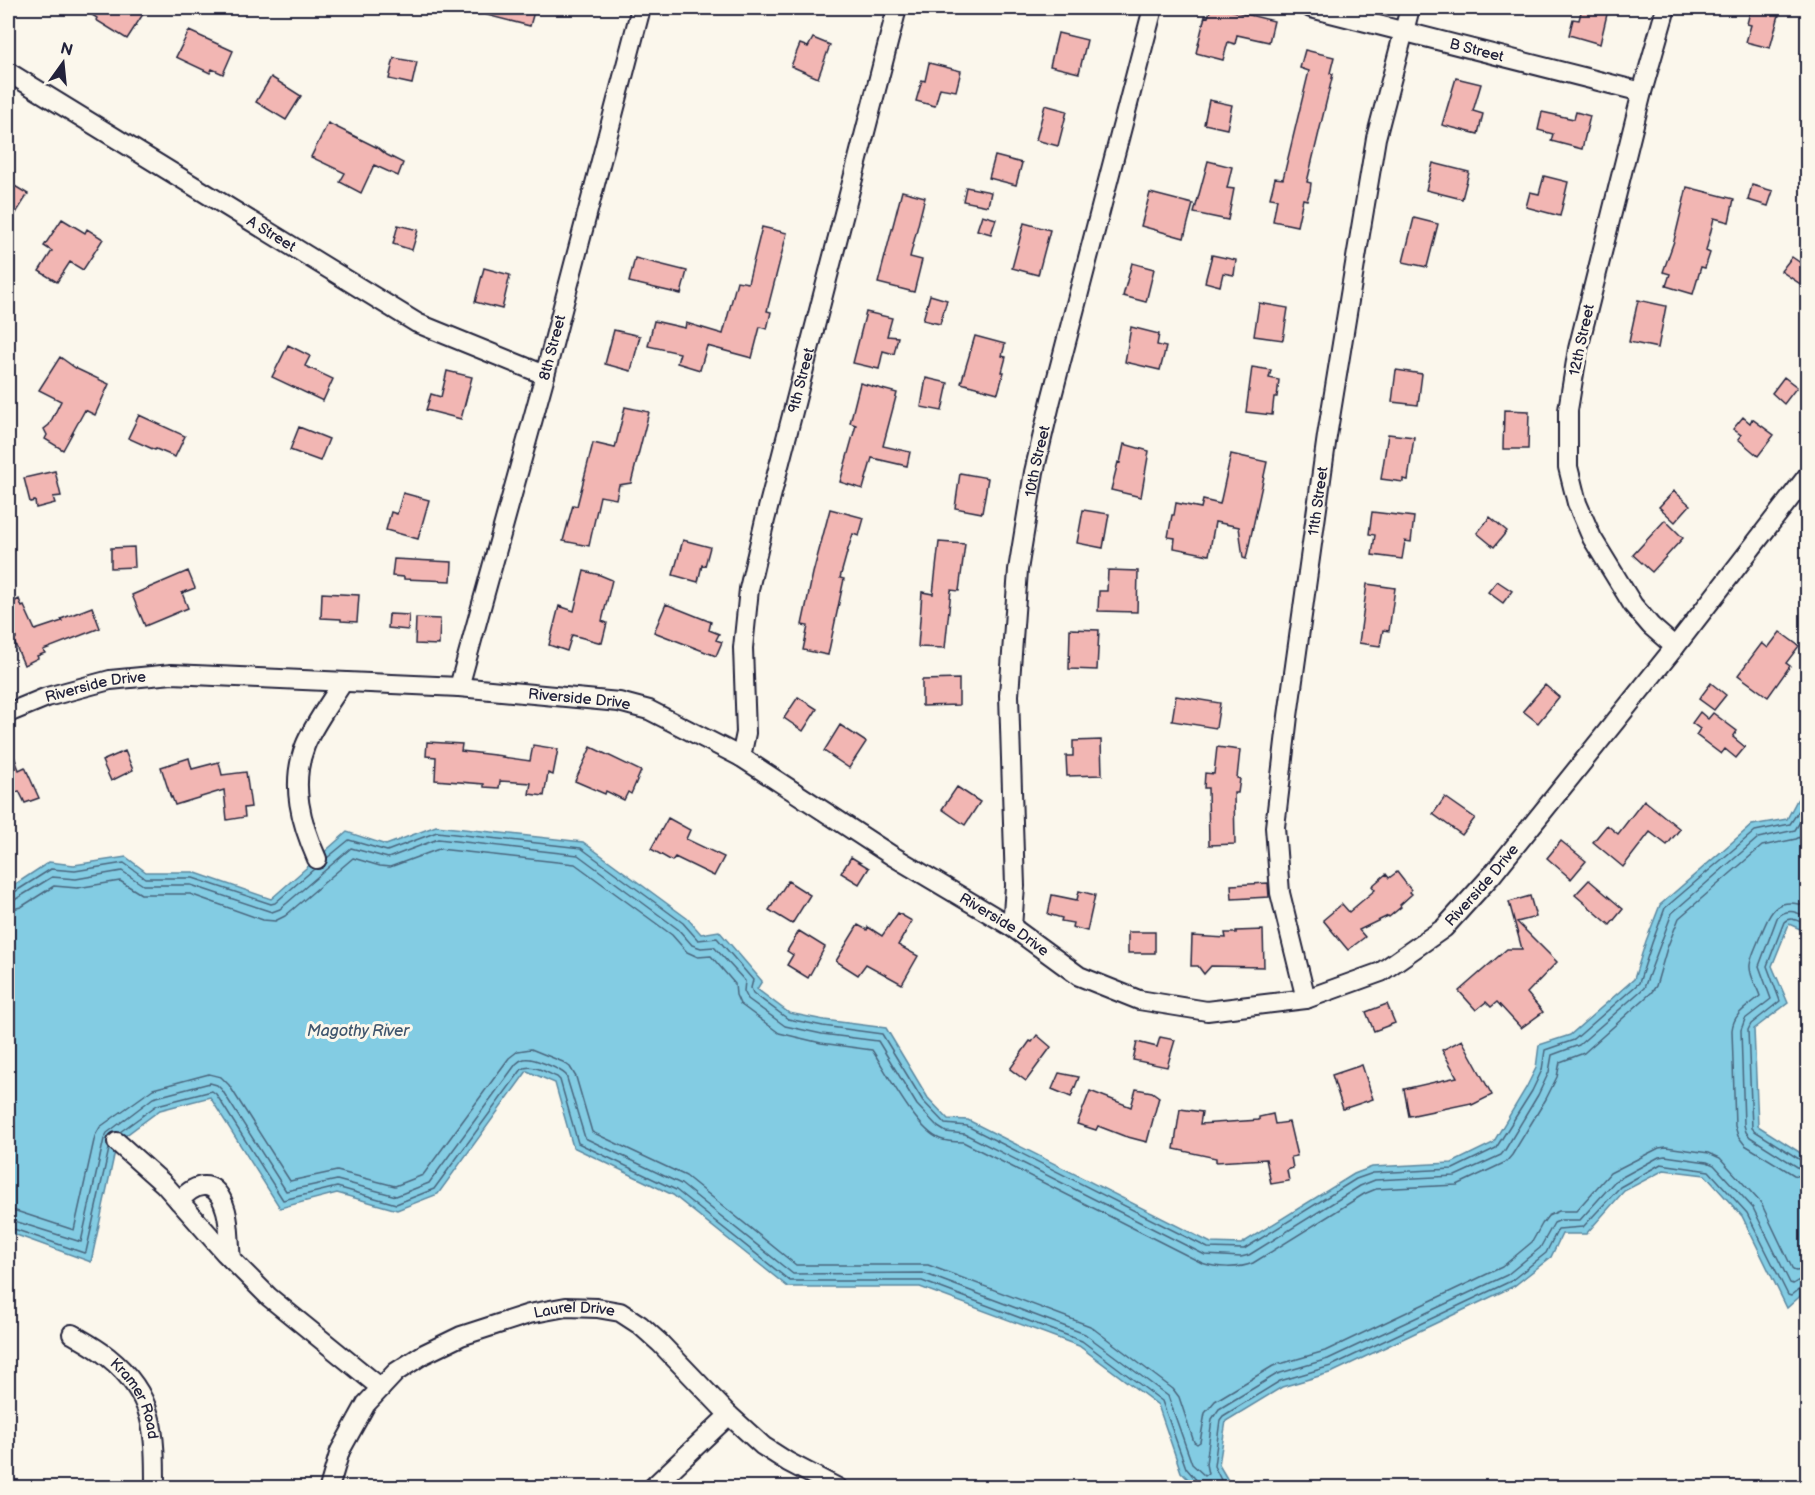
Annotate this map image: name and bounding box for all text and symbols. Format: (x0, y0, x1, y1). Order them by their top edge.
north arrow (33, 33, 93, 93)
street label: B Street (1448, 34, 1506, 66)
text: N (58, 39, 75, 61)
street label: A Street (243, 211, 300, 256)
street label: 12th Street (1565, 302, 1599, 377)
street label: 8th Street (535, 313, 570, 382)
street label: 9th Street (784, 345, 819, 415)
street label: 10th Street (1021, 423, 1054, 498)
street label: 11th Street (1304, 465, 1332, 537)
street label: Riverside Drive (43, 667, 147, 707)
street label: Riverside Drive (527, 684, 633, 714)
street label: Riverside Drive (1441, 840, 1523, 930)
street label: Riverside Drive (956, 888, 1053, 960)
water label: Magothy River (307, 1022, 410, 1041)
street label: Laurel Drive (532, 1297, 617, 1322)
street label: Kramer Road (106, 1354, 163, 1440)

